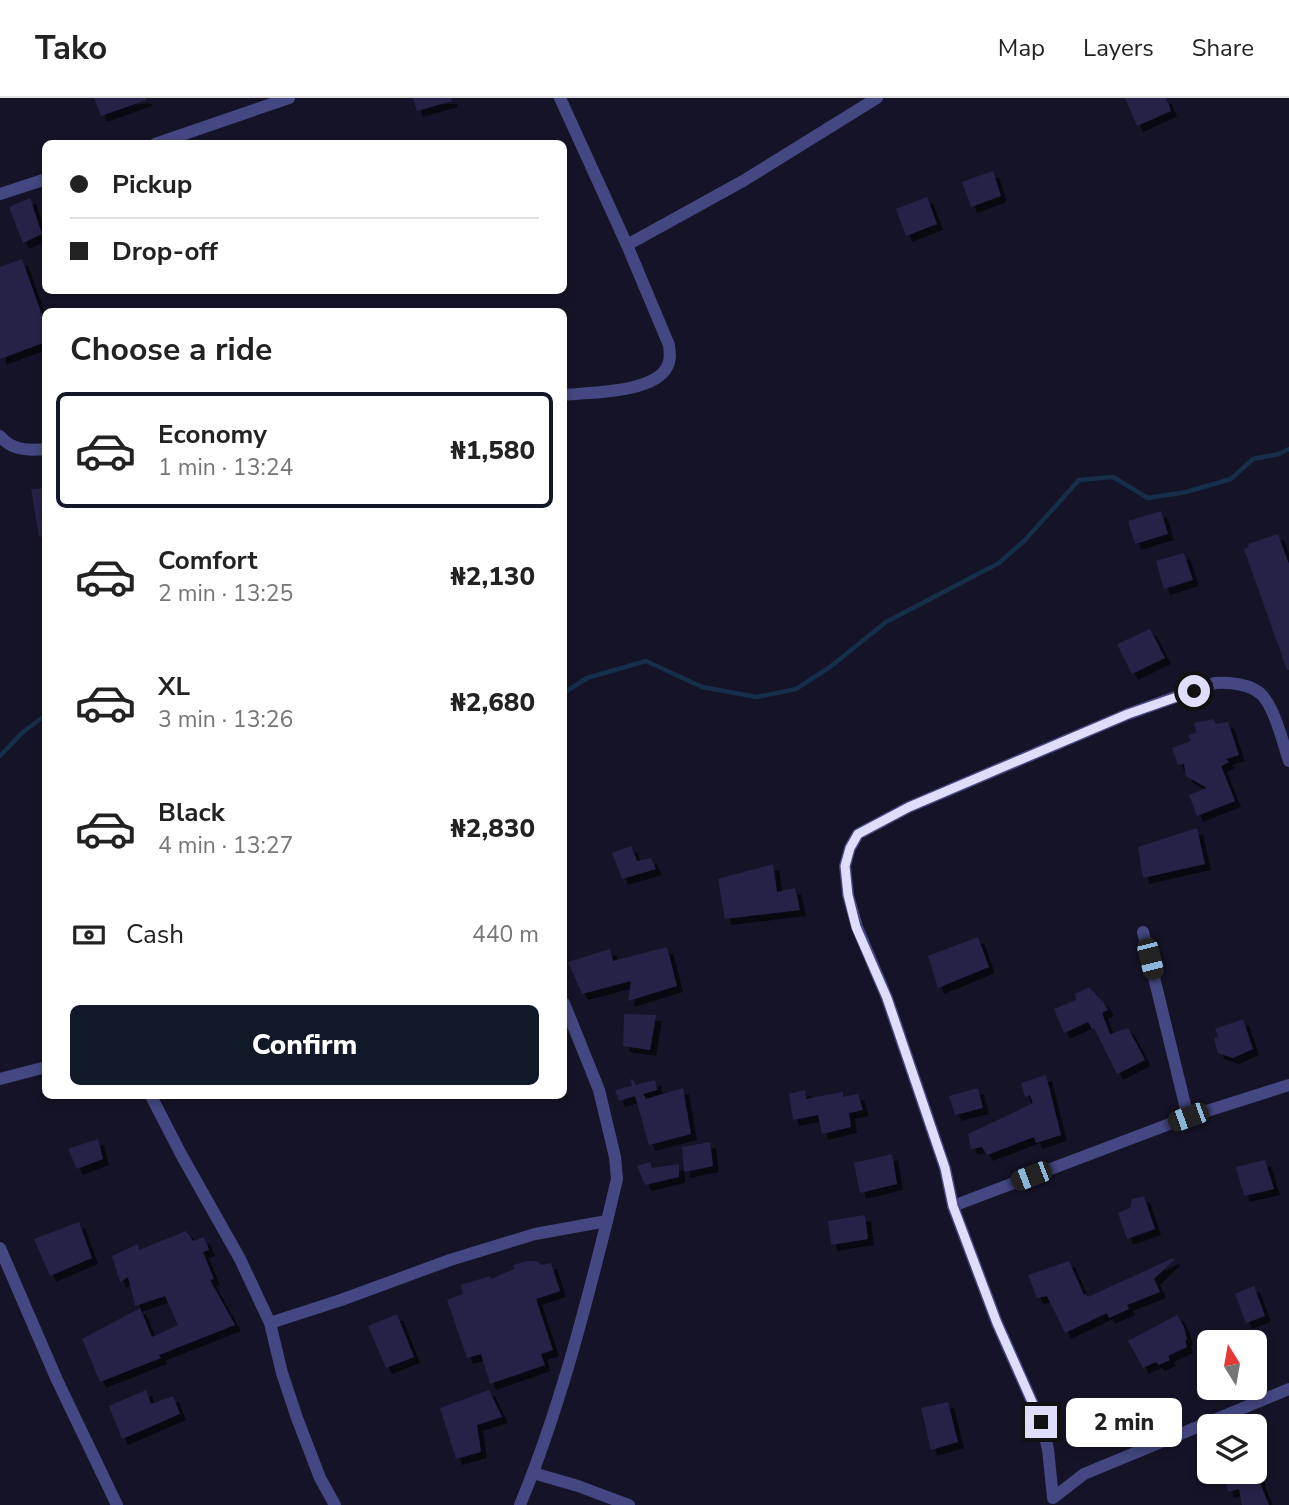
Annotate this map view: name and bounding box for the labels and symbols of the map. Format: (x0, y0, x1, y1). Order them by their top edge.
route start (1178, 675, 1210, 707)
car (1135, 936, 1166, 982)
car (1165, 1100, 1212, 1134)
car (1008, 1159, 1055, 1193)
north arrow (1197, 1330, 1267, 1400)
callout: 2 min (1066, 1398, 1181, 1446)
route end (1025, 1406, 1057, 1438)

